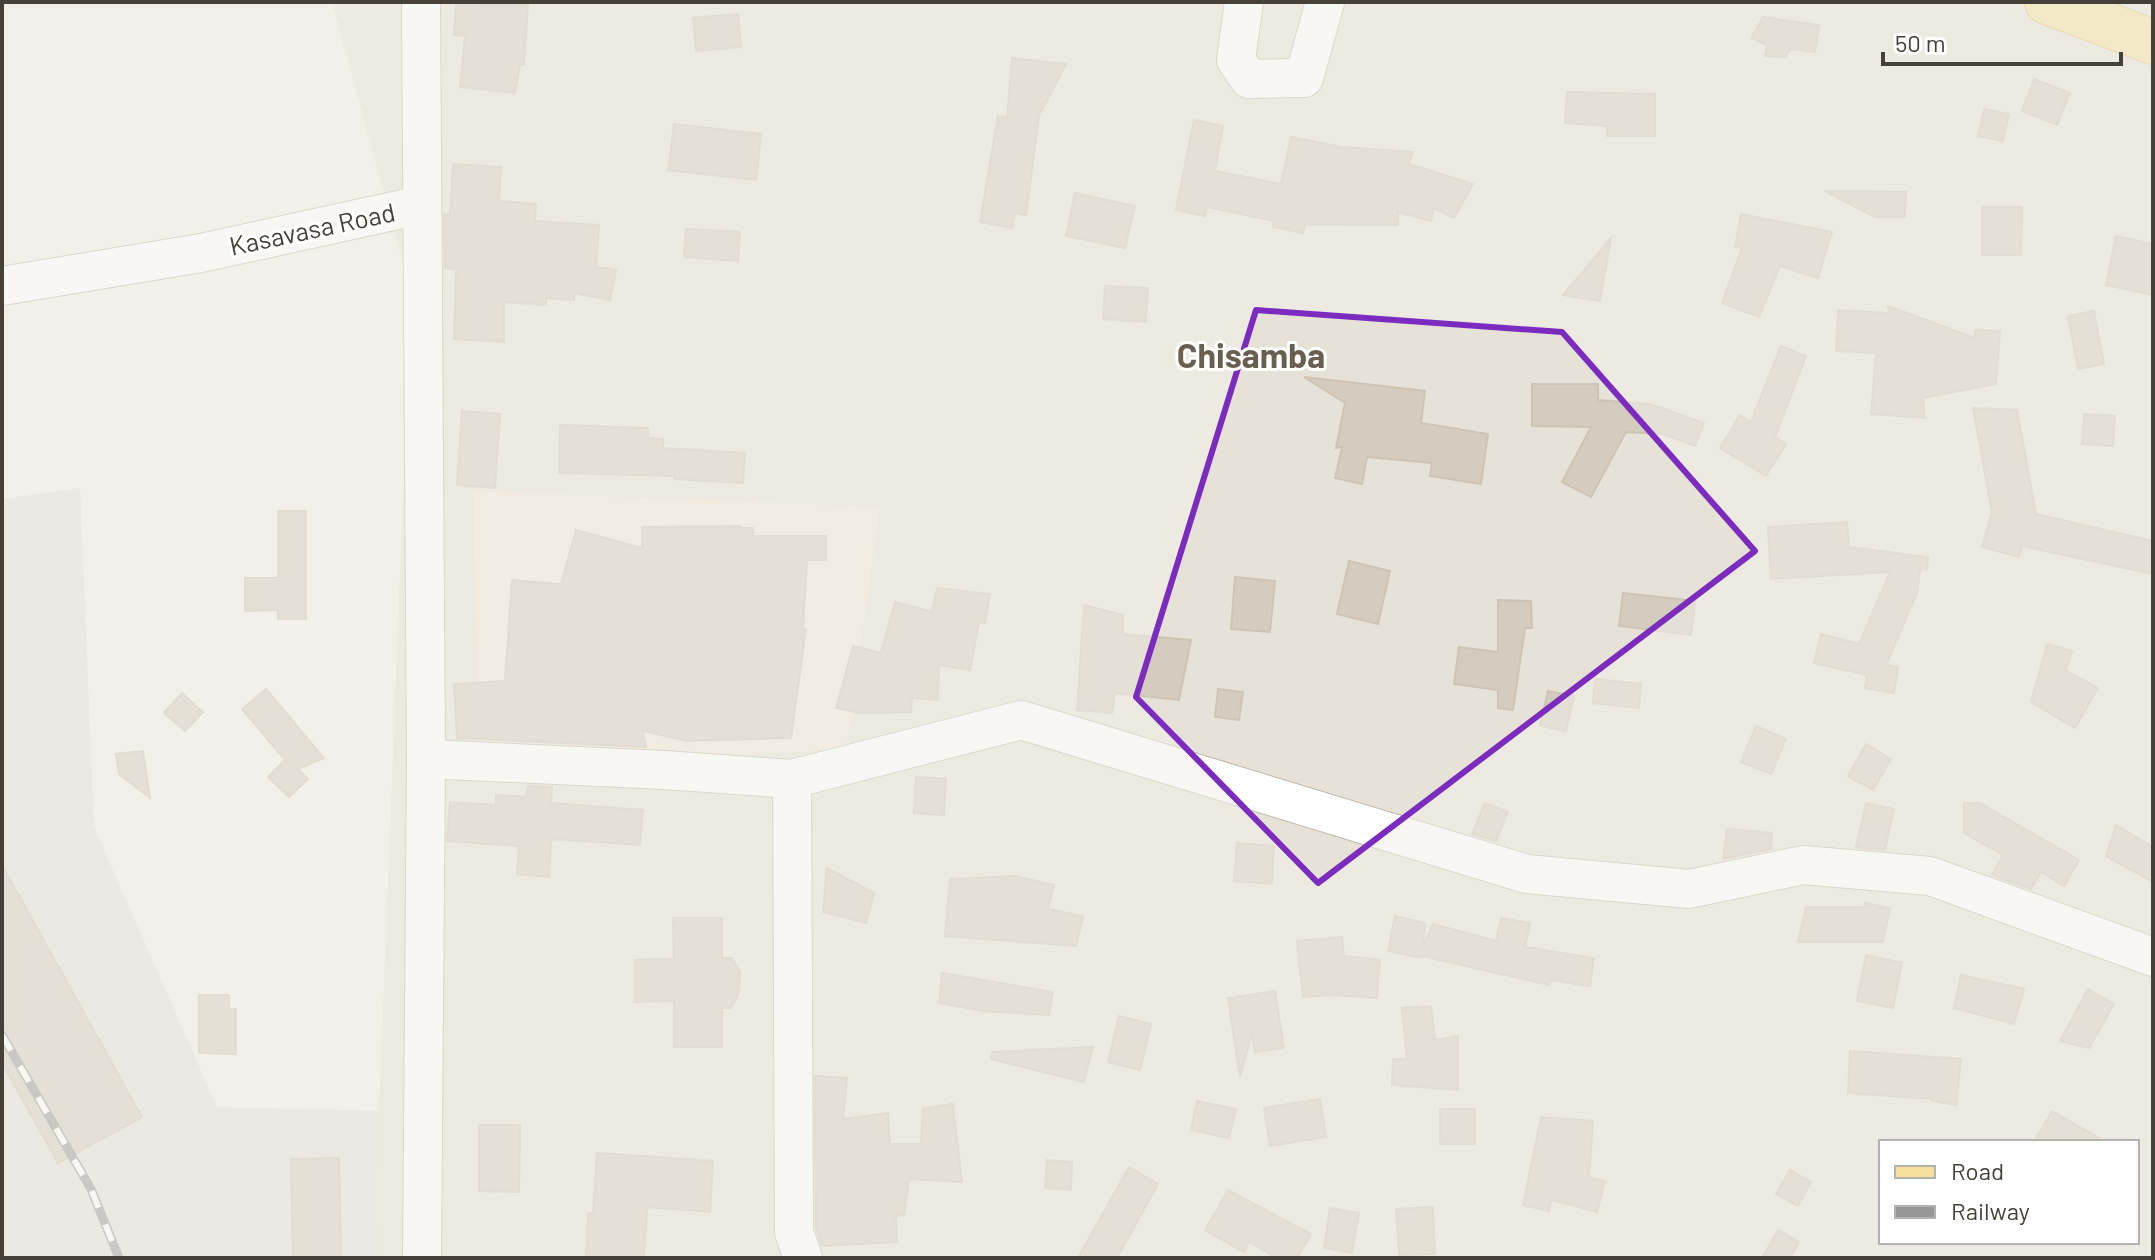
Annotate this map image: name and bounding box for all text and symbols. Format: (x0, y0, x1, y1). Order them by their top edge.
scale bar (1883, 16, 2121, 66)
text: 50 m (1895, 28, 1946, 57)
street label: Kasavasa Road (226, 195, 398, 261)
district label: Chisamba (1177, 334, 1325, 375)
legend (1879, 1140, 2139, 1244)
text: Road (1951, 1156, 2004, 1185)
text: Railway (1951, 1196, 2030, 1225)

